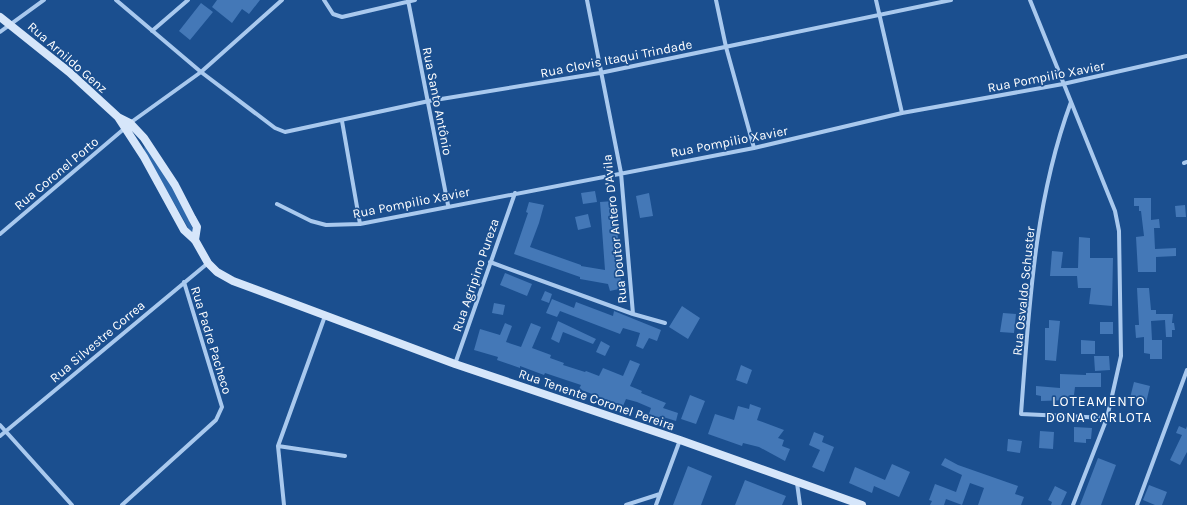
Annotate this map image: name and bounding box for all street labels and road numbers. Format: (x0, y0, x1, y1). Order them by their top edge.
street label: Rua Arnildo Genz (25, 19, 111, 96)
street label: Rua Clovis Itaqui Trindade (539, 36, 694, 82)
street label: Rua Santo Antônio (420, 46, 455, 157)
street label: Rua Pompilio Xavier (986, 58, 1106, 95)
street label: Rua Pompilio Xavier (669, 123, 789, 160)
street label: Rua Coronel Porto (11, 134, 101, 213)
street label: Rua Doutor Antero D'Avila (599, 154, 630, 304)
street label: Rua Pompilio Xavier (351, 184, 471, 221)
street label: Rua Agripino Pureza (449, 217, 502, 334)
street label: Rua Osvaldo Schuster (1009, 225, 1038, 356)
street label: Rua Padre Pacheco (188, 284, 235, 396)
street label: Rua Silvestre Correa (47, 297, 148, 385)
street label: Rua Tenente Coronel Pereira (517, 366, 677, 433)

